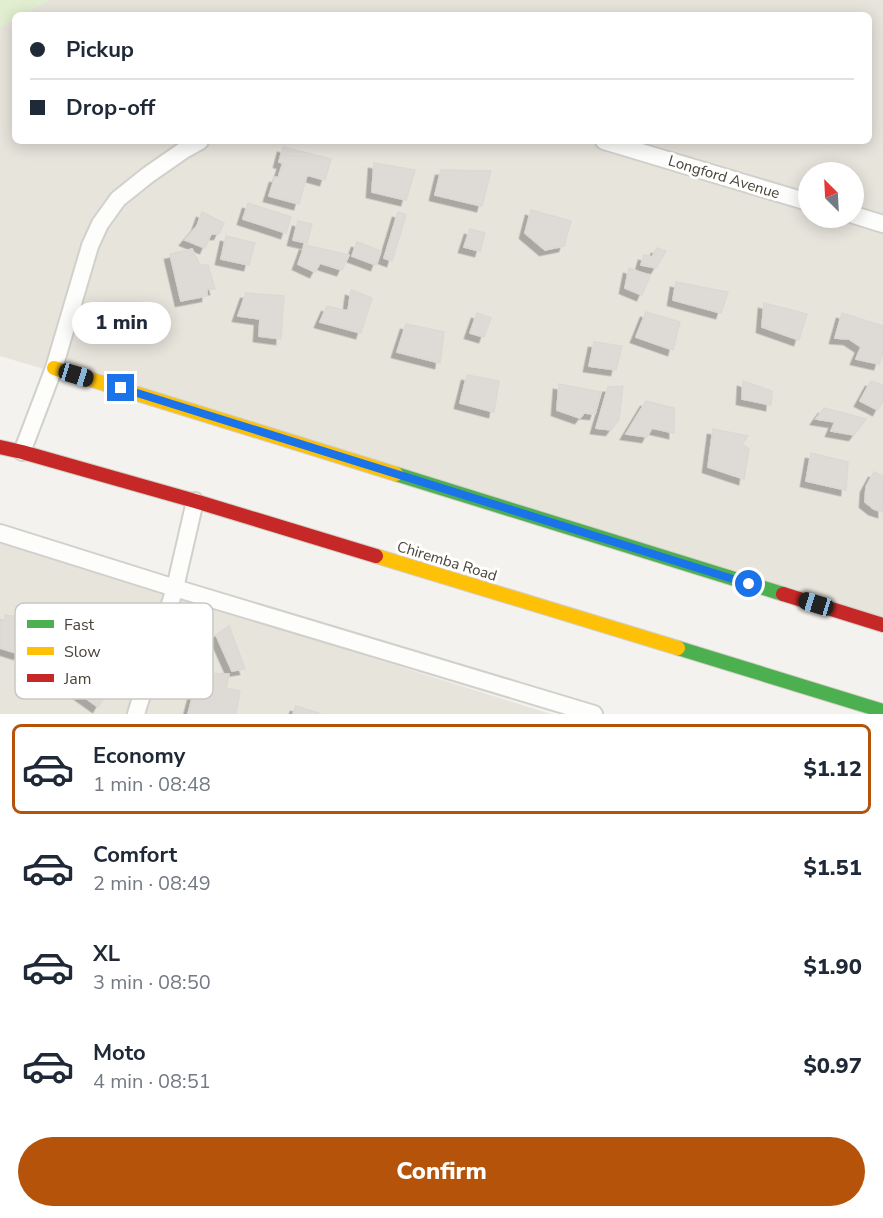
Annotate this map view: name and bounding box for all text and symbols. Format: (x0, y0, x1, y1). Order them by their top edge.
text: Pickup (66, 35, 134, 65)
text: Drop-off (66, 93, 155, 123)
street label: Longford Avenue (666, 151, 782, 203)
north arrow (798, 162, 864, 228)
map controls (798, 162, 864, 228)
callout: 1 min (72, 301, 170, 343)
text: 1 min (95, 309, 148, 336)
car (56, 361, 96, 389)
route end (107, 374, 134, 401)
street label: Chiremba Road (395, 536, 499, 586)
route start (735, 570, 762, 597)
car (796, 590, 836, 618)
legend (15, 603, 213, 699)
text: Fast (64, 614, 95, 636)
text: Slow (64, 641, 101, 663)
text: Jam (63, 668, 91, 690)
text: Economy (93, 741, 185, 771)
icon: car (21, 742, 75, 796)
text: $1.12 (803, 754, 862, 784)
text: 1 min · 08:48 (93, 771, 211, 798)
text: Comfort (93, 840, 177, 870)
icon: car (21, 841, 75, 895)
text: $1.51 (803, 853, 862, 883)
text: 2 min · 08:49 (93, 870, 211, 897)
text: XL (93, 939, 120, 969)
icon: car (21, 940, 75, 994)
text: $1.90 (803, 952, 862, 982)
text: 3 min · 08:50 (93, 969, 211, 996)
text: Moto (93, 1038, 146, 1068)
icon: car (21, 1039, 75, 1093)
text: $0.97 (803, 1051, 862, 1081)
text: 4 min · 08:51 (93, 1068, 211, 1095)
button: Confirm (18, 1137, 865, 1206)

